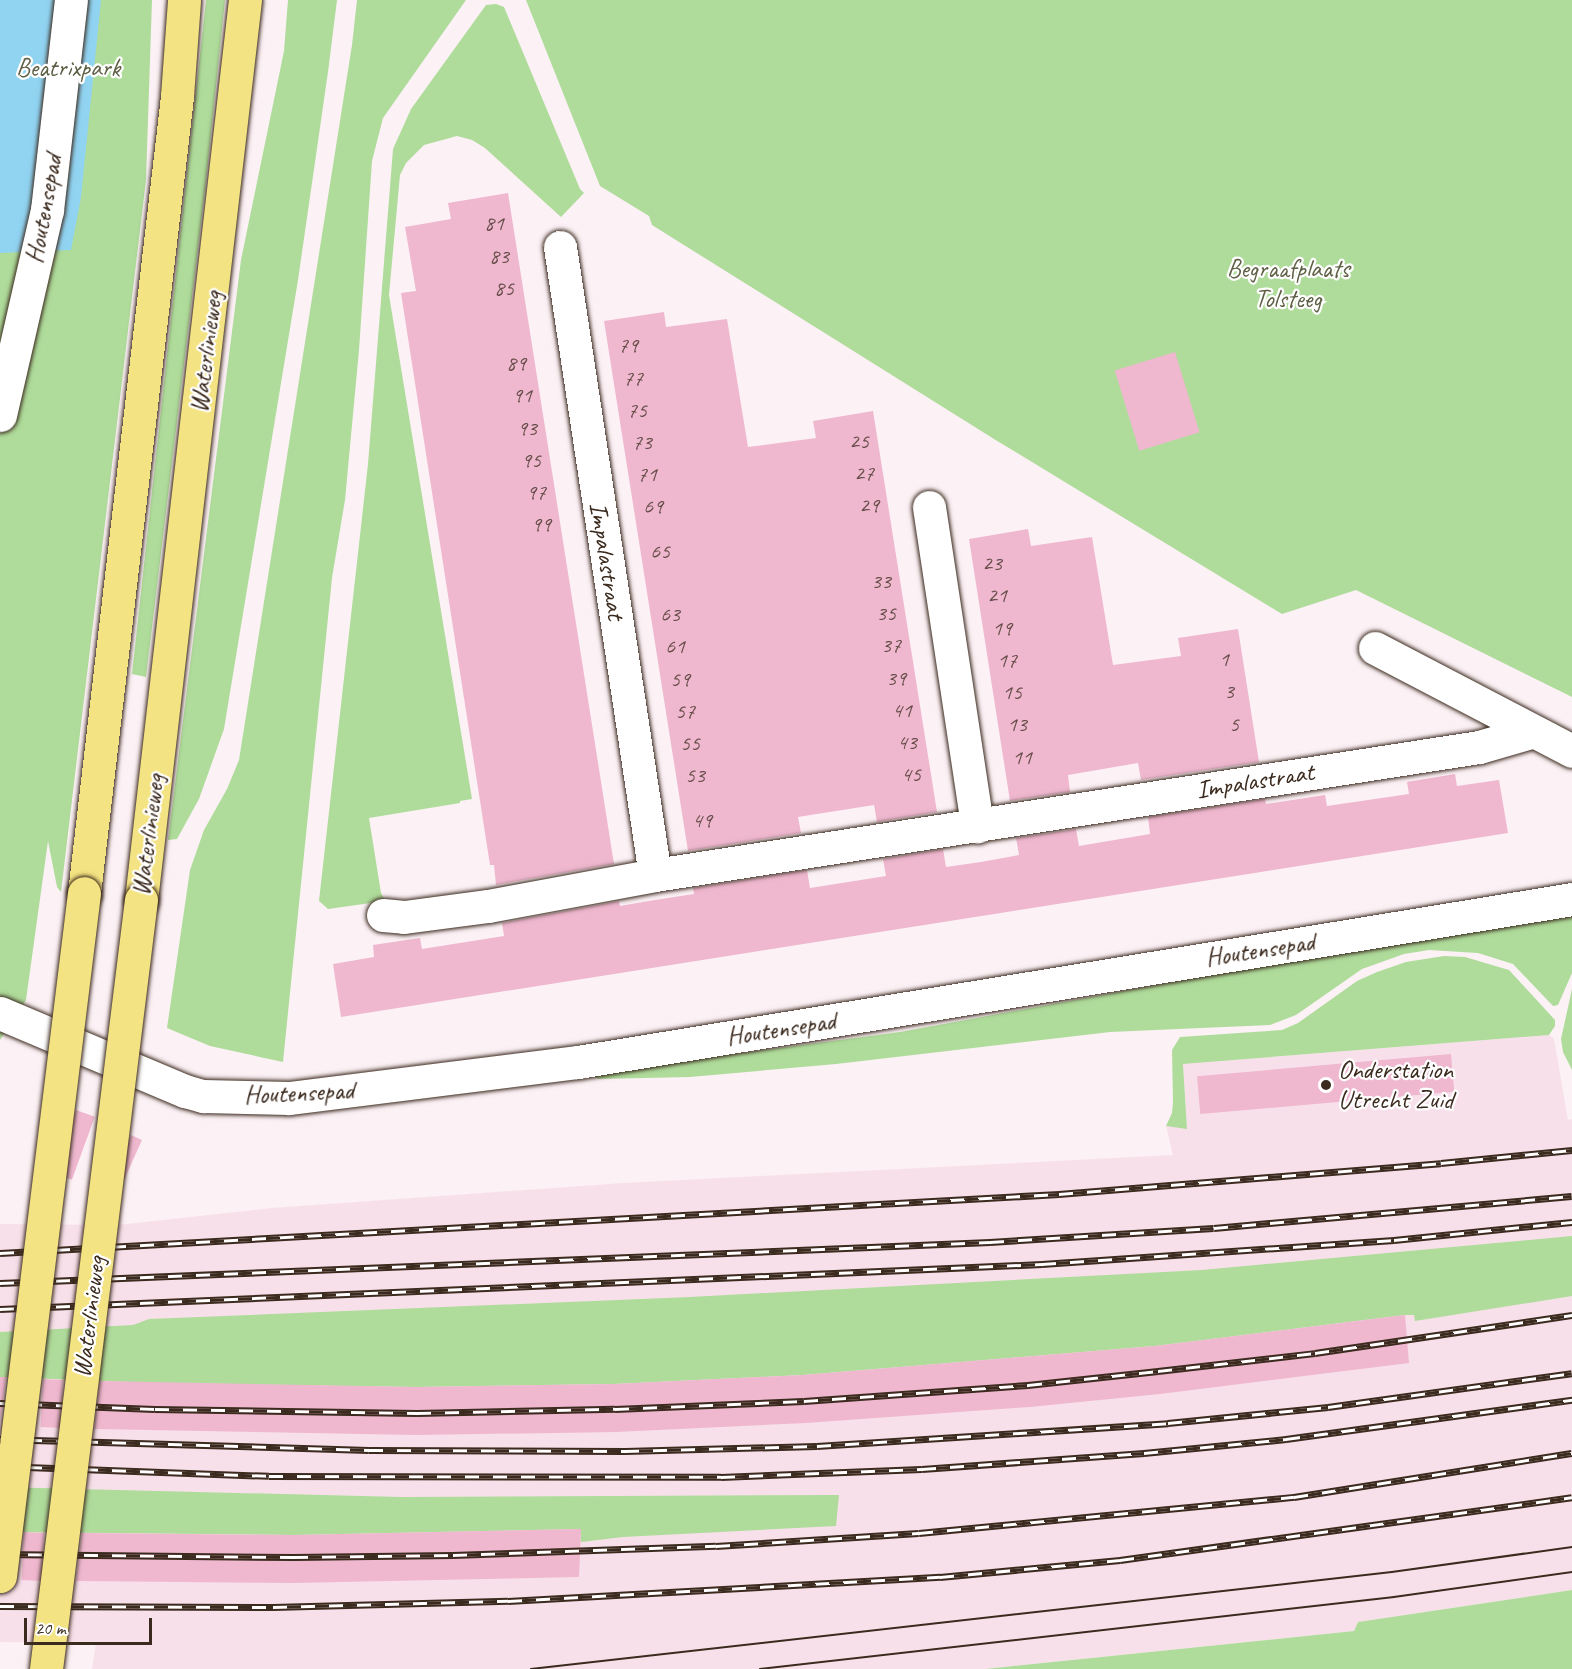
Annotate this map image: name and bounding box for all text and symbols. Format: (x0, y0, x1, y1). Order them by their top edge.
park label: Beatrixpark (16, 52, 120, 84)
street label: Houtensepad (19, 152, 69, 266)
house number: 81 (484, 211, 504, 237)
house number: 83 (489, 244, 509, 270)
park label: Begraafplaats Tolsteeg (1227, 253, 1349, 314)
house number: 85 (494, 276, 514, 302)
street label: Waterlinieweg (183, 290, 229, 414)
house number: 79 (618, 333, 638, 359)
house number: 89 (506, 351, 526, 377)
house number: 77 (623, 366, 643, 392)
house number: 91 (512, 383, 532, 409)
house number: 75 (627, 398, 647, 424)
house number: 93 (517, 416, 537, 442)
house number: 25 (849, 429, 869, 455)
house number: 73 (632, 430, 652, 456)
house number: 95 (521, 448, 541, 474)
house number: 27 (854, 461, 874, 487)
house number: 71 (637, 462, 657, 488)
house number: 97 (526, 480, 546, 506)
house number: 29 (859, 493, 879, 519)
house number: 69 (643, 494, 663, 520)
street label: Impalastraat (582, 500, 632, 622)
house number: 99 (531, 512, 551, 538)
house number: 65 (650, 539, 670, 565)
house number: 23 (982, 551, 1002, 577)
house number: 33 (871, 569, 891, 595)
house number: 21 (987, 583, 1007, 609)
house number: 35 (876, 601, 896, 627)
house number: 63 (660, 602, 680, 628)
house number: 19 (992, 616, 1012, 642)
house number: 37 (881, 633, 901, 659)
house number: 61 (665, 634, 685, 660)
house number: 1 (1219, 647, 1229, 673)
house number: 17 (997, 648, 1017, 674)
house number: 39 (886, 666, 906, 692)
house number: 59 (670, 667, 690, 693)
house number: 3 (1224, 679, 1234, 705)
house number: 15 (1002, 680, 1022, 706)
house number: 41 (892, 698, 912, 724)
house number: 57 (675, 699, 695, 725)
house number: 13 (1007, 712, 1027, 738)
house number: 5 (1229, 712, 1239, 738)
house number: 43 (897, 730, 917, 756)
house number: 55 (680, 731, 700, 757)
house number: 11 (1012, 745, 1032, 771)
street label: Impalastraat (1194, 756, 1316, 806)
house number: 45 (901, 762, 921, 788)
house number: 53 (685, 763, 705, 789)
street label: Waterlinieweg (125, 773, 171, 897)
house number: 49 (692, 808, 712, 834)
street label: Houtensepad (1203, 926, 1317, 974)
street label: Houtensepad (724, 1005, 838, 1053)
place label: Onderstation Utrecht Zuid (1338, 1054, 1453, 1116)
street label: Houtensepad (243, 1075, 355, 1111)
marker: Onderstation Utrecht Zuid (1319, 1078, 1333, 1092)
street label: Waterlinieweg (66, 1255, 112, 1379)
scale bar (27, 1606, 154, 1644)
text: 20 m (35, 1617, 66, 1639)

